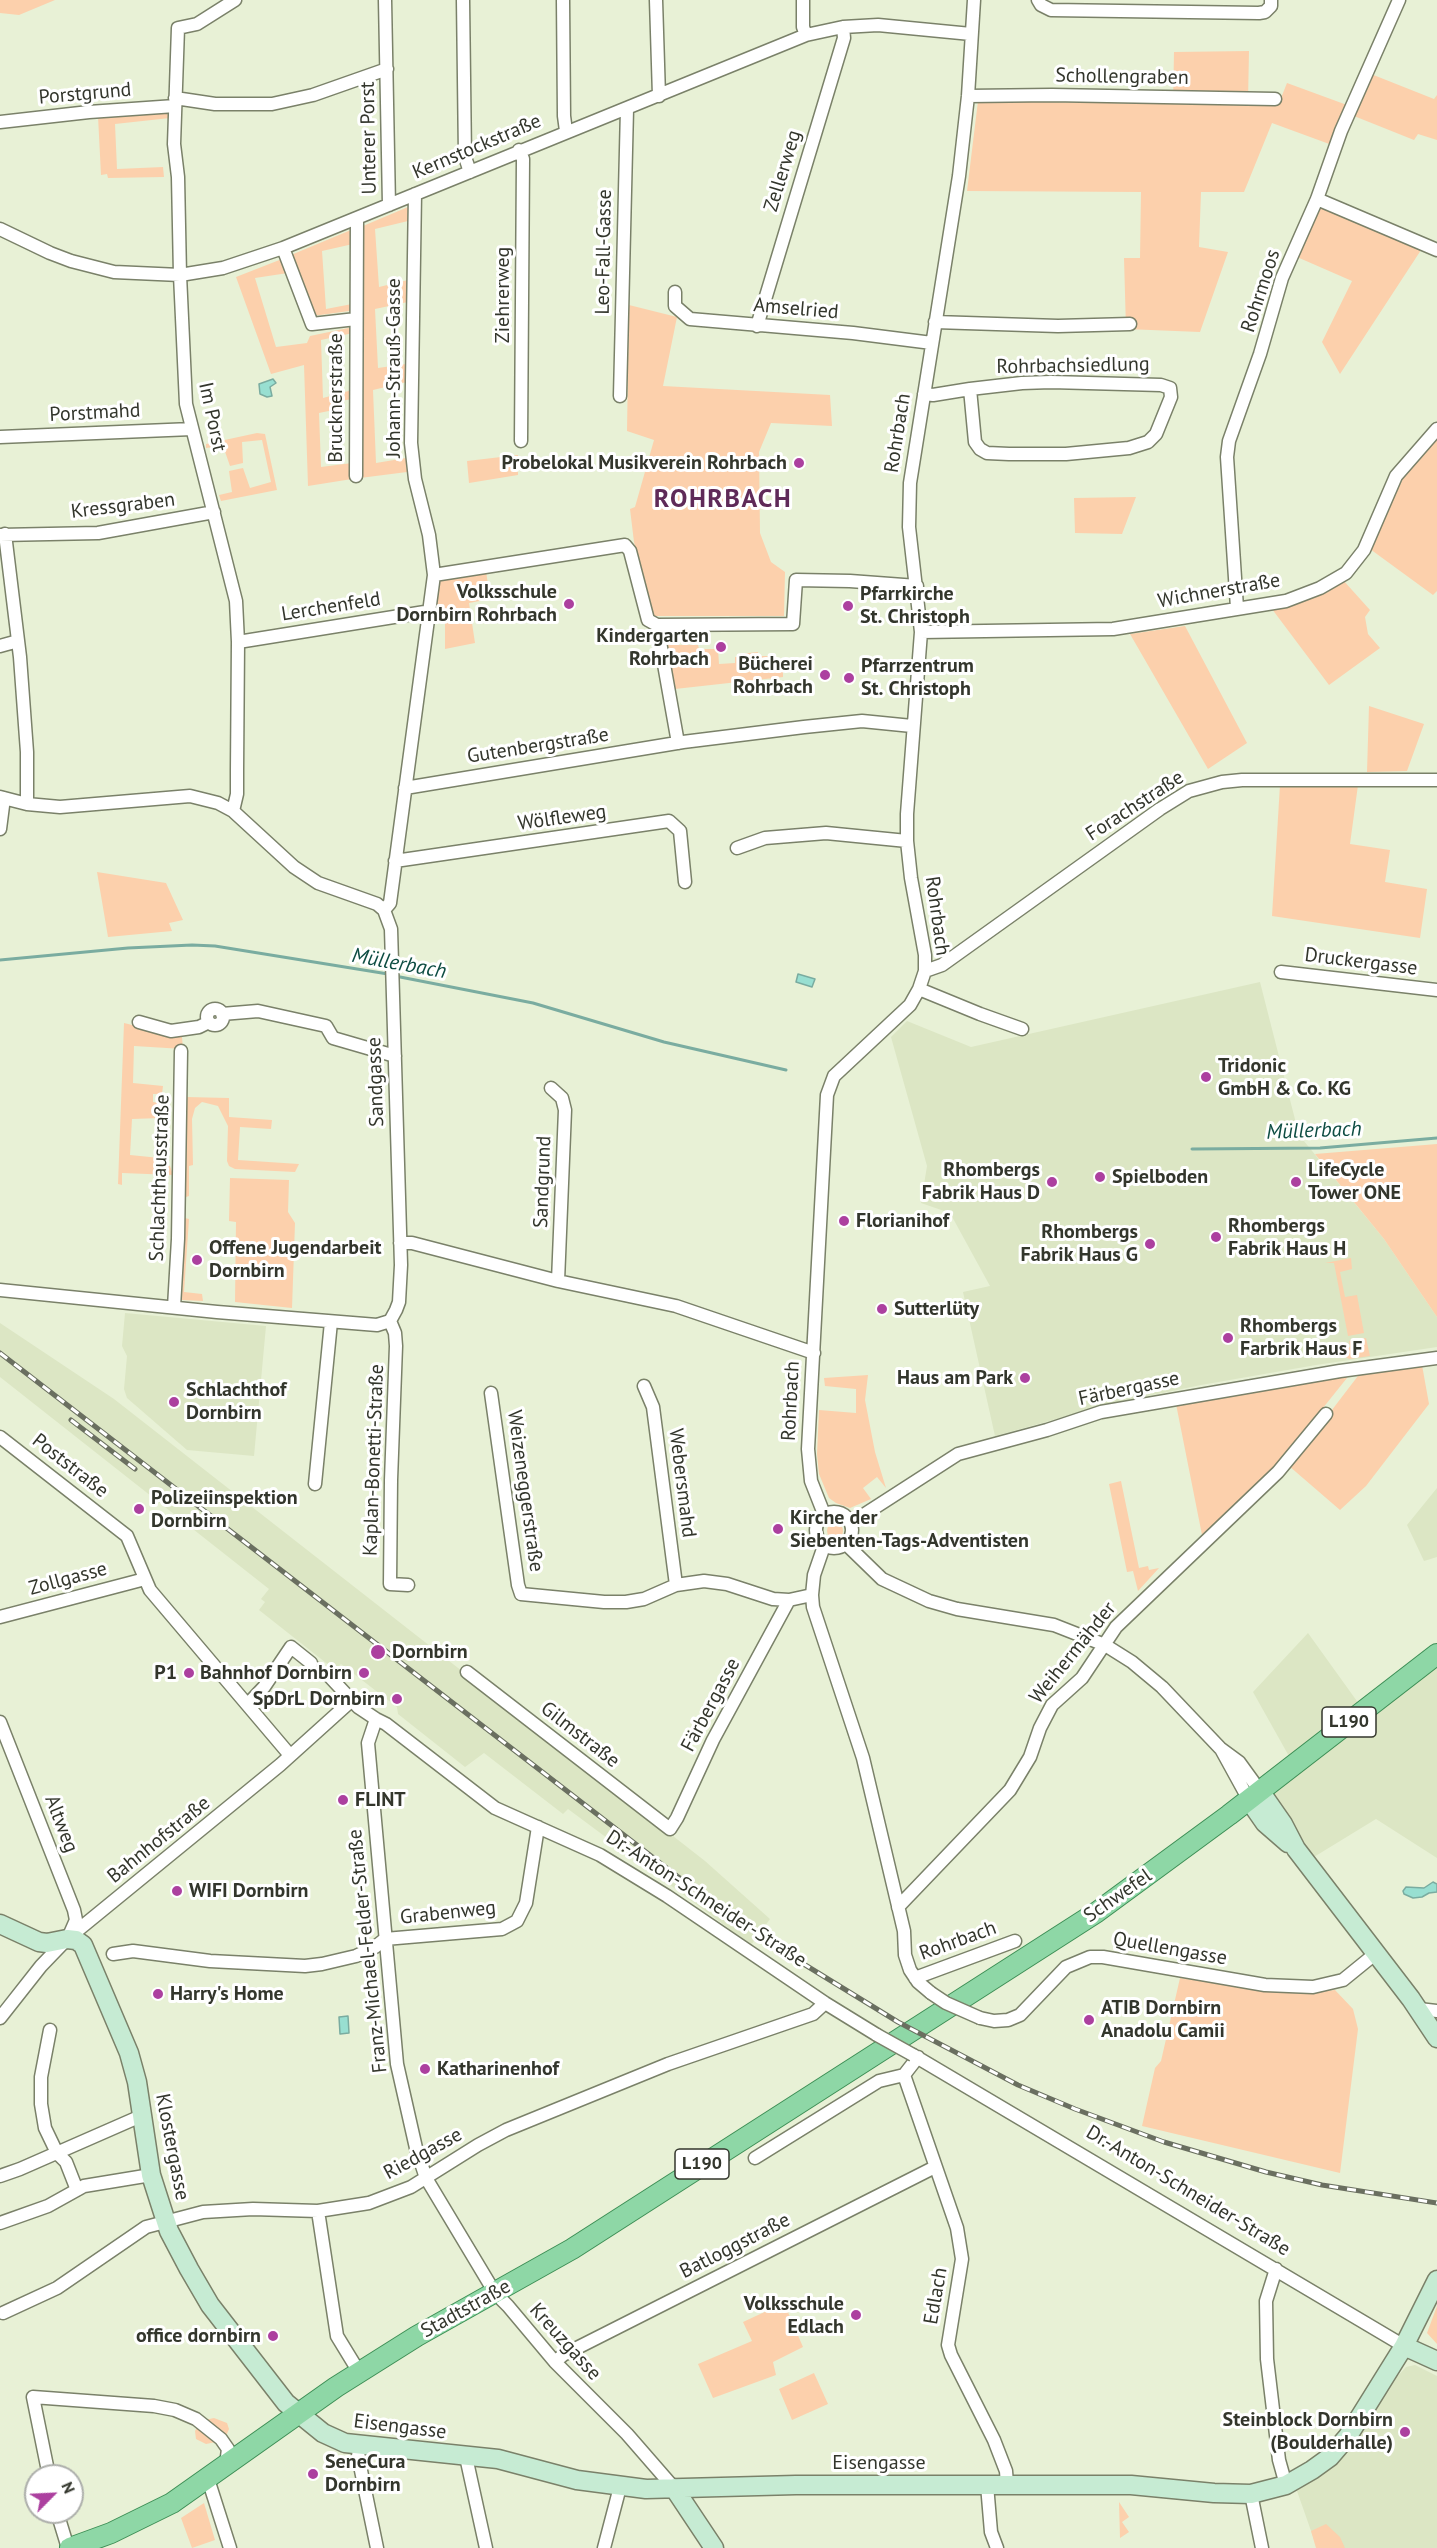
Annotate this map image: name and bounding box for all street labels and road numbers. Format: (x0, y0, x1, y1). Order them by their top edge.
street label: Schollengraben (1055, 64, 1189, 90)
street label: Porstgrund (38, 78, 132, 110)
street label: Unterer Porst (356, 81, 382, 195)
street label: Kernstockstraße (409, 109, 545, 185)
street label: Zellerweg (759, 127, 807, 215)
street label: Leo-Fall-Gasse (591, 189, 617, 315)
street label: Ziehrerweg (491, 247, 515, 343)
street label: Rohrmoos (1236, 247, 1286, 335)
street label: Johann-Strauß-Gasse (382, 278, 406, 458)
street label: Amselried (752, 293, 840, 325)
street label: Brucknerstraße (324, 333, 348, 463)
street label: Rohrbachsiedlung (996, 353, 1150, 379)
street label: Im Porst (193, 380, 231, 454)
street label: Rohrbach (880, 392, 916, 474)
street label: Porstmahd (49, 399, 141, 427)
street label: Kressgraben (70, 488, 176, 524)
street label: Wichnerstraße (1156, 568, 1282, 614)
street label: Lerchenfeld (280, 587, 382, 627)
street label: Gutenbergstraße (465, 723, 611, 769)
street label: Forachstraße (1082, 766, 1188, 846)
street label: Wölfleweg (516, 800, 608, 836)
street label: Rohrbach (920, 875, 954, 957)
street label: Druckergasse (1303, 943, 1419, 981)
street label: Sandgasse (362, 1037, 390, 1127)
street label: Schlachthausstraße (145, 1094, 175, 1262)
street label: Sandgrund (529, 1135, 557, 1229)
street label: Rohrbach (777, 1360, 805, 1442)
street label: Kaplan-Bonetti-Straße (359, 1364, 389, 1556)
street label: Färbergasse (1076, 1367, 1182, 1411)
street label: Weizeneggerstraße (502, 1408, 548, 1574)
street label: Webersmahd (663, 1427, 701, 1539)
street label: Poststraße (27, 1429, 113, 1503)
street label: Zollgasse (26, 1557, 110, 1601)
street label: Weihermähder (1025, 1597, 1121, 1709)
street label: Färbergasse (676, 1654, 746, 1756)
street label: Gilmstraße (536, 1697, 624, 1773)
road number: L190 (1322, 1707, 1376, 1737)
street label: Bahnhofstraße (103, 1791, 215, 1889)
street label: Altweg (39, 1792, 83, 1856)
street label: Dr.-Anton-Schneider-Straße (601, 1825, 811, 1973)
street label: Franz-Michael-Felder-Straße (343, 1828, 393, 2074)
street label: Schwefel (1079, 1864, 1157, 1928)
street label: Grabenweg (399, 1896, 497, 1930)
street label: Rohrbach (916, 1916, 1000, 1966)
street label: Quellengasse (1111, 1927, 1229, 1971)
street label: Klostergasse (150, 2092, 194, 2202)
street label: Dr.-Anton-Schneider-Straße (1082, 2121, 1294, 2261)
street label: Riedgasse (380, 2123, 466, 2185)
road number: L190 (675, 2149, 729, 2179)
street label: Batloggstraße (676, 2208, 794, 2284)
street label: Edlach (919, 2266, 953, 2326)
street label: Stadtstraße (417, 2275, 515, 2343)
street label: Kreuzgasse (524, 2298, 606, 2386)
street label: Eisengasse (352, 2409, 448, 2445)
street label: Eisengasse (832, 2451, 926, 2475)

